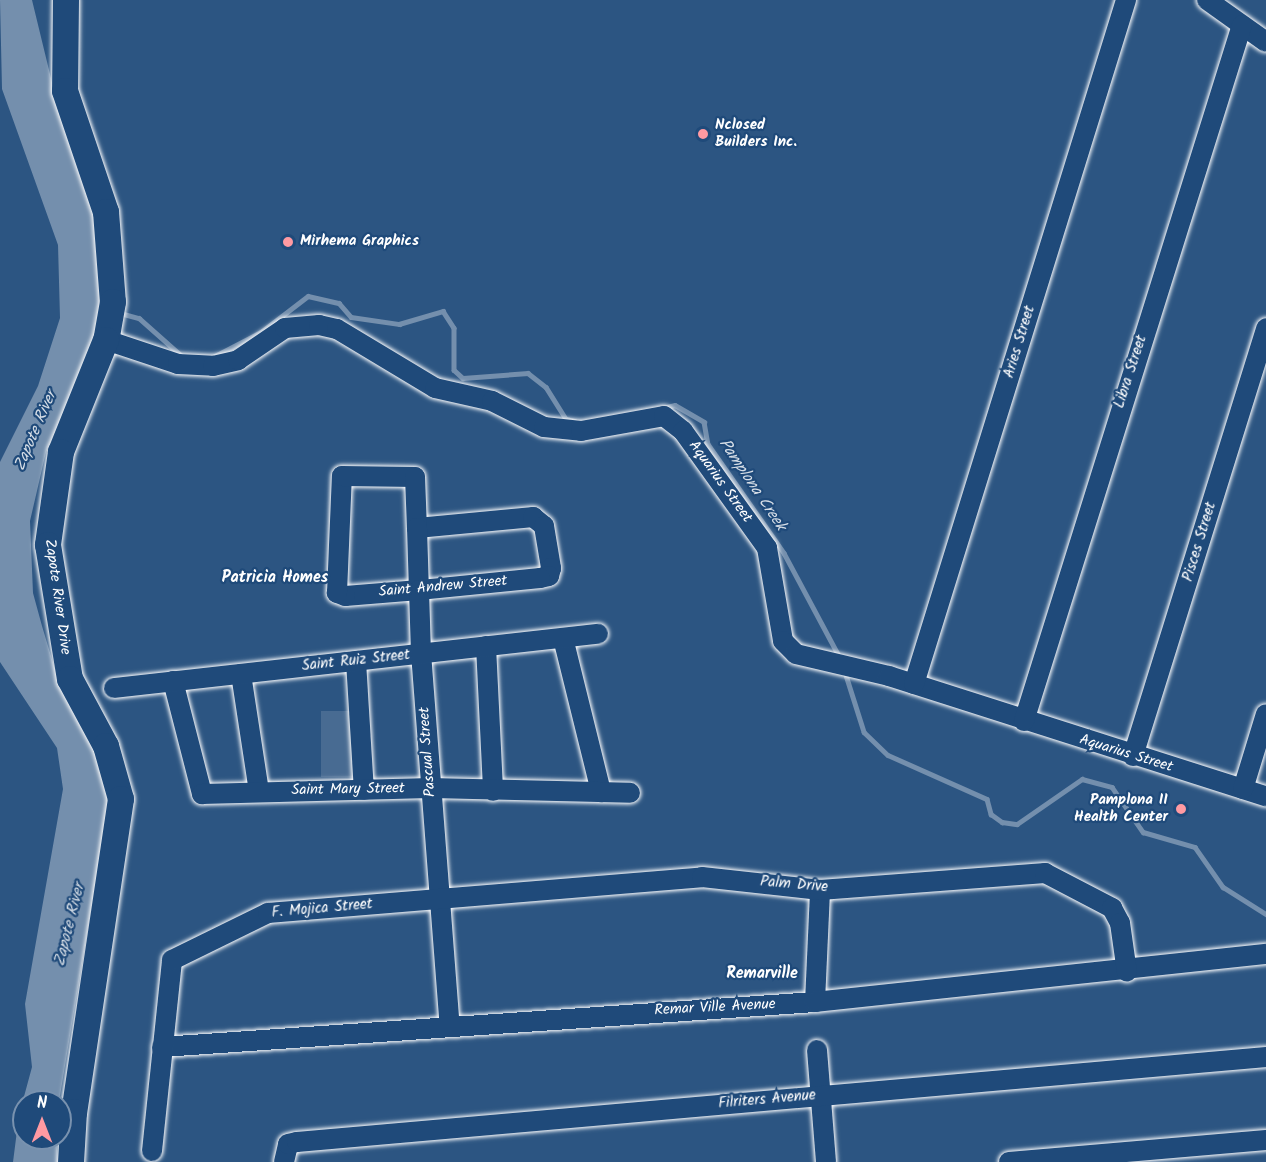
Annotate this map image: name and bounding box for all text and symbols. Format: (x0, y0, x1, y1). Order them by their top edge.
place label: Nclosed Builders Inc. (715, 116, 797, 151)
marker: Nclosed Builders Inc. (696, 127, 710, 141)
place label: Mirhema Graphics (300, 233, 419, 251)
marker: Mirhema Graphics (281, 235, 295, 249)
street label: Aries Street (1000, 304, 1040, 380)
street label: Libra Street (1111, 333, 1151, 411)
water label: Zapote River (11, 388, 61, 474)
water label: Pamplona Creek (714, 435, 790, 535)
street label: Aquarius Street (684, 438, 756, 526)
street label: Pisces Street (1179, 500, 1221, 584)
street label: Zapote River Drive (40, 538, 74, 656)
district label: Patricia Homes (222, 568, 328, 588)
street label: Saint Andrew Street (378, 572, 508, 602)
street label: Saint Ruiz Street (301, 646, 411, 676)
street label: Pascual Street (416, 706, 440, 798)
street label: Aquarius Street (1077, 731, 1175, 777)
street label: Saint Mary Street (291, 780, 405, 800)
place label: Pamplona II Health Center (1074, 791, 1168, 826)
marker: Pamplona II Health Center (1172, 800, 1190, 818)
street label: Palm Drive (759, 873, 829, 897)
water label: Zapote River (50, 882, 90, 968)
street label: F. Mojica Street (271, 896, 373, 922)
district label: Remarville (726, 964, 798, 984)
street label: Remar Ville Avenue (654, 996, 776, 1020)
street label: Filriters Avenue (718, 1087, 816, 1113)
north arrow (12, 1090, 72, 1150)
text: N (37, 1091, 47, 1116)

